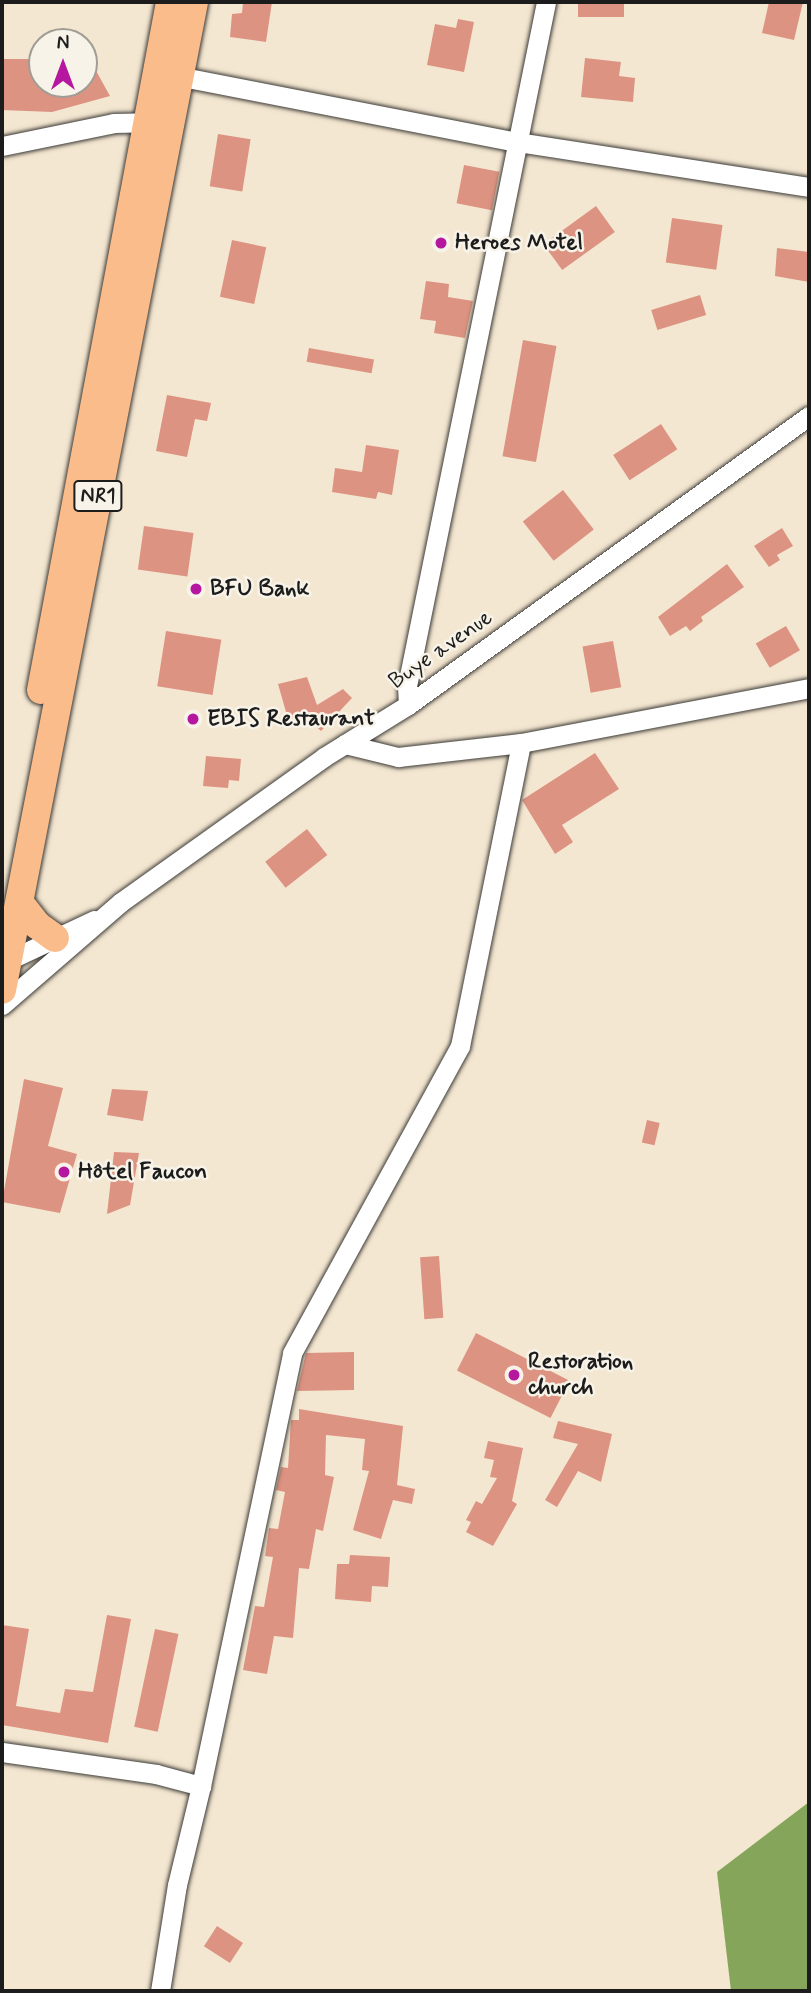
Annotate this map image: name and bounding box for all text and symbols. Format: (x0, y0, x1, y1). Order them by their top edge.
north arrow (28, 28, 98, 98)
text: N (57, 31, 69, 56)
place label: Heroes Motel (455, 229, 579, 257)
marker: Heroes Motel (433, 235, 449, 251)
road number: NR1 (72, 478, 124, 514)
place label: BFU Bank (210, 575, 309, 603)
marker: BFU Bank (188, 581, 204, 597)
street label: Buye avenue (383, 603, 499, 697)
place label: EBIS Restaurant (207, 705, 373, 733)
marker: EBIS Restaurant (185, 711, 201, 727)
place label: Hôtel Faucon (78, 1158, 208, 1186)
marker: Hôtel Faucon (56, 1164, 72, 1180)
place label: Restoration church (528, 1348, 633, 1402)
marker: Restoration church (506, 1367, 522, 1383)

